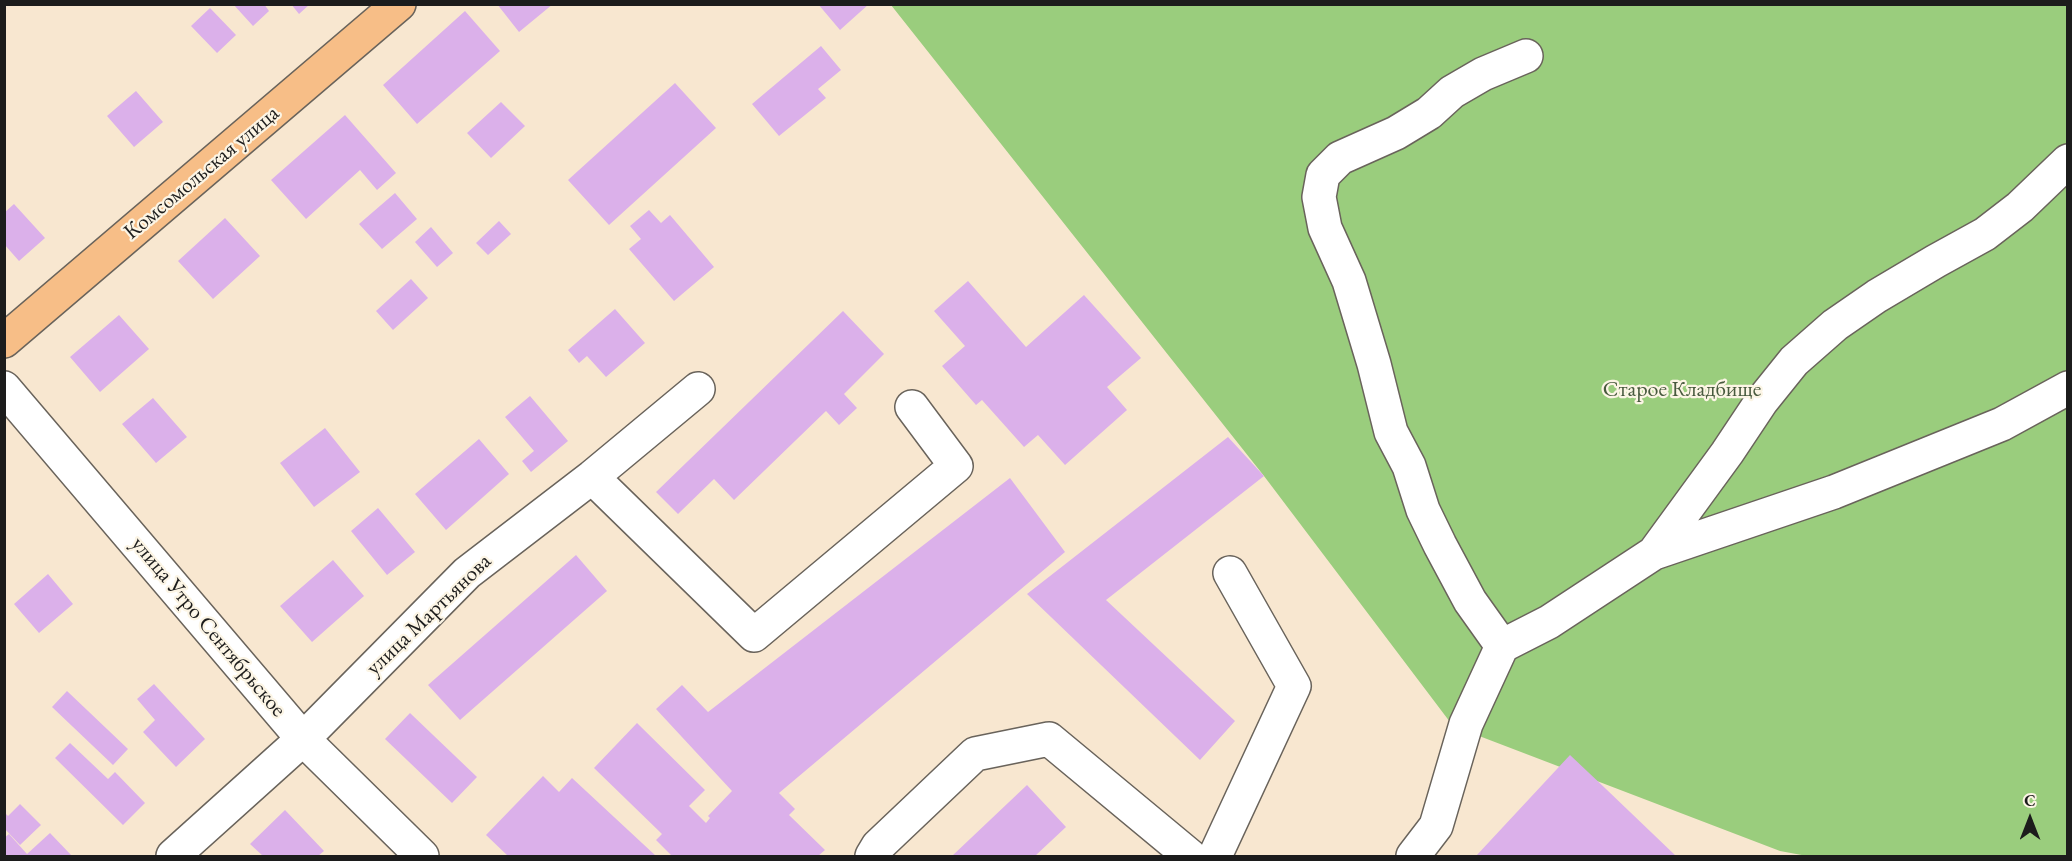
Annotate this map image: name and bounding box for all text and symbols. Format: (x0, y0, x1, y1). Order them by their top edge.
street label: Комсомольская улица (119, 100, 285, 246)
park label: Старое Кладбище (1603, 377, 1761, 403)
street label: улица Утро Сентябрьское (125, 532, 291, 722)
street label: улица Мартьянова (361, 549, 497, 681)
north arrow (2000, 789, 2060, 849)
text: С (2024, 790, 2036, 811)

